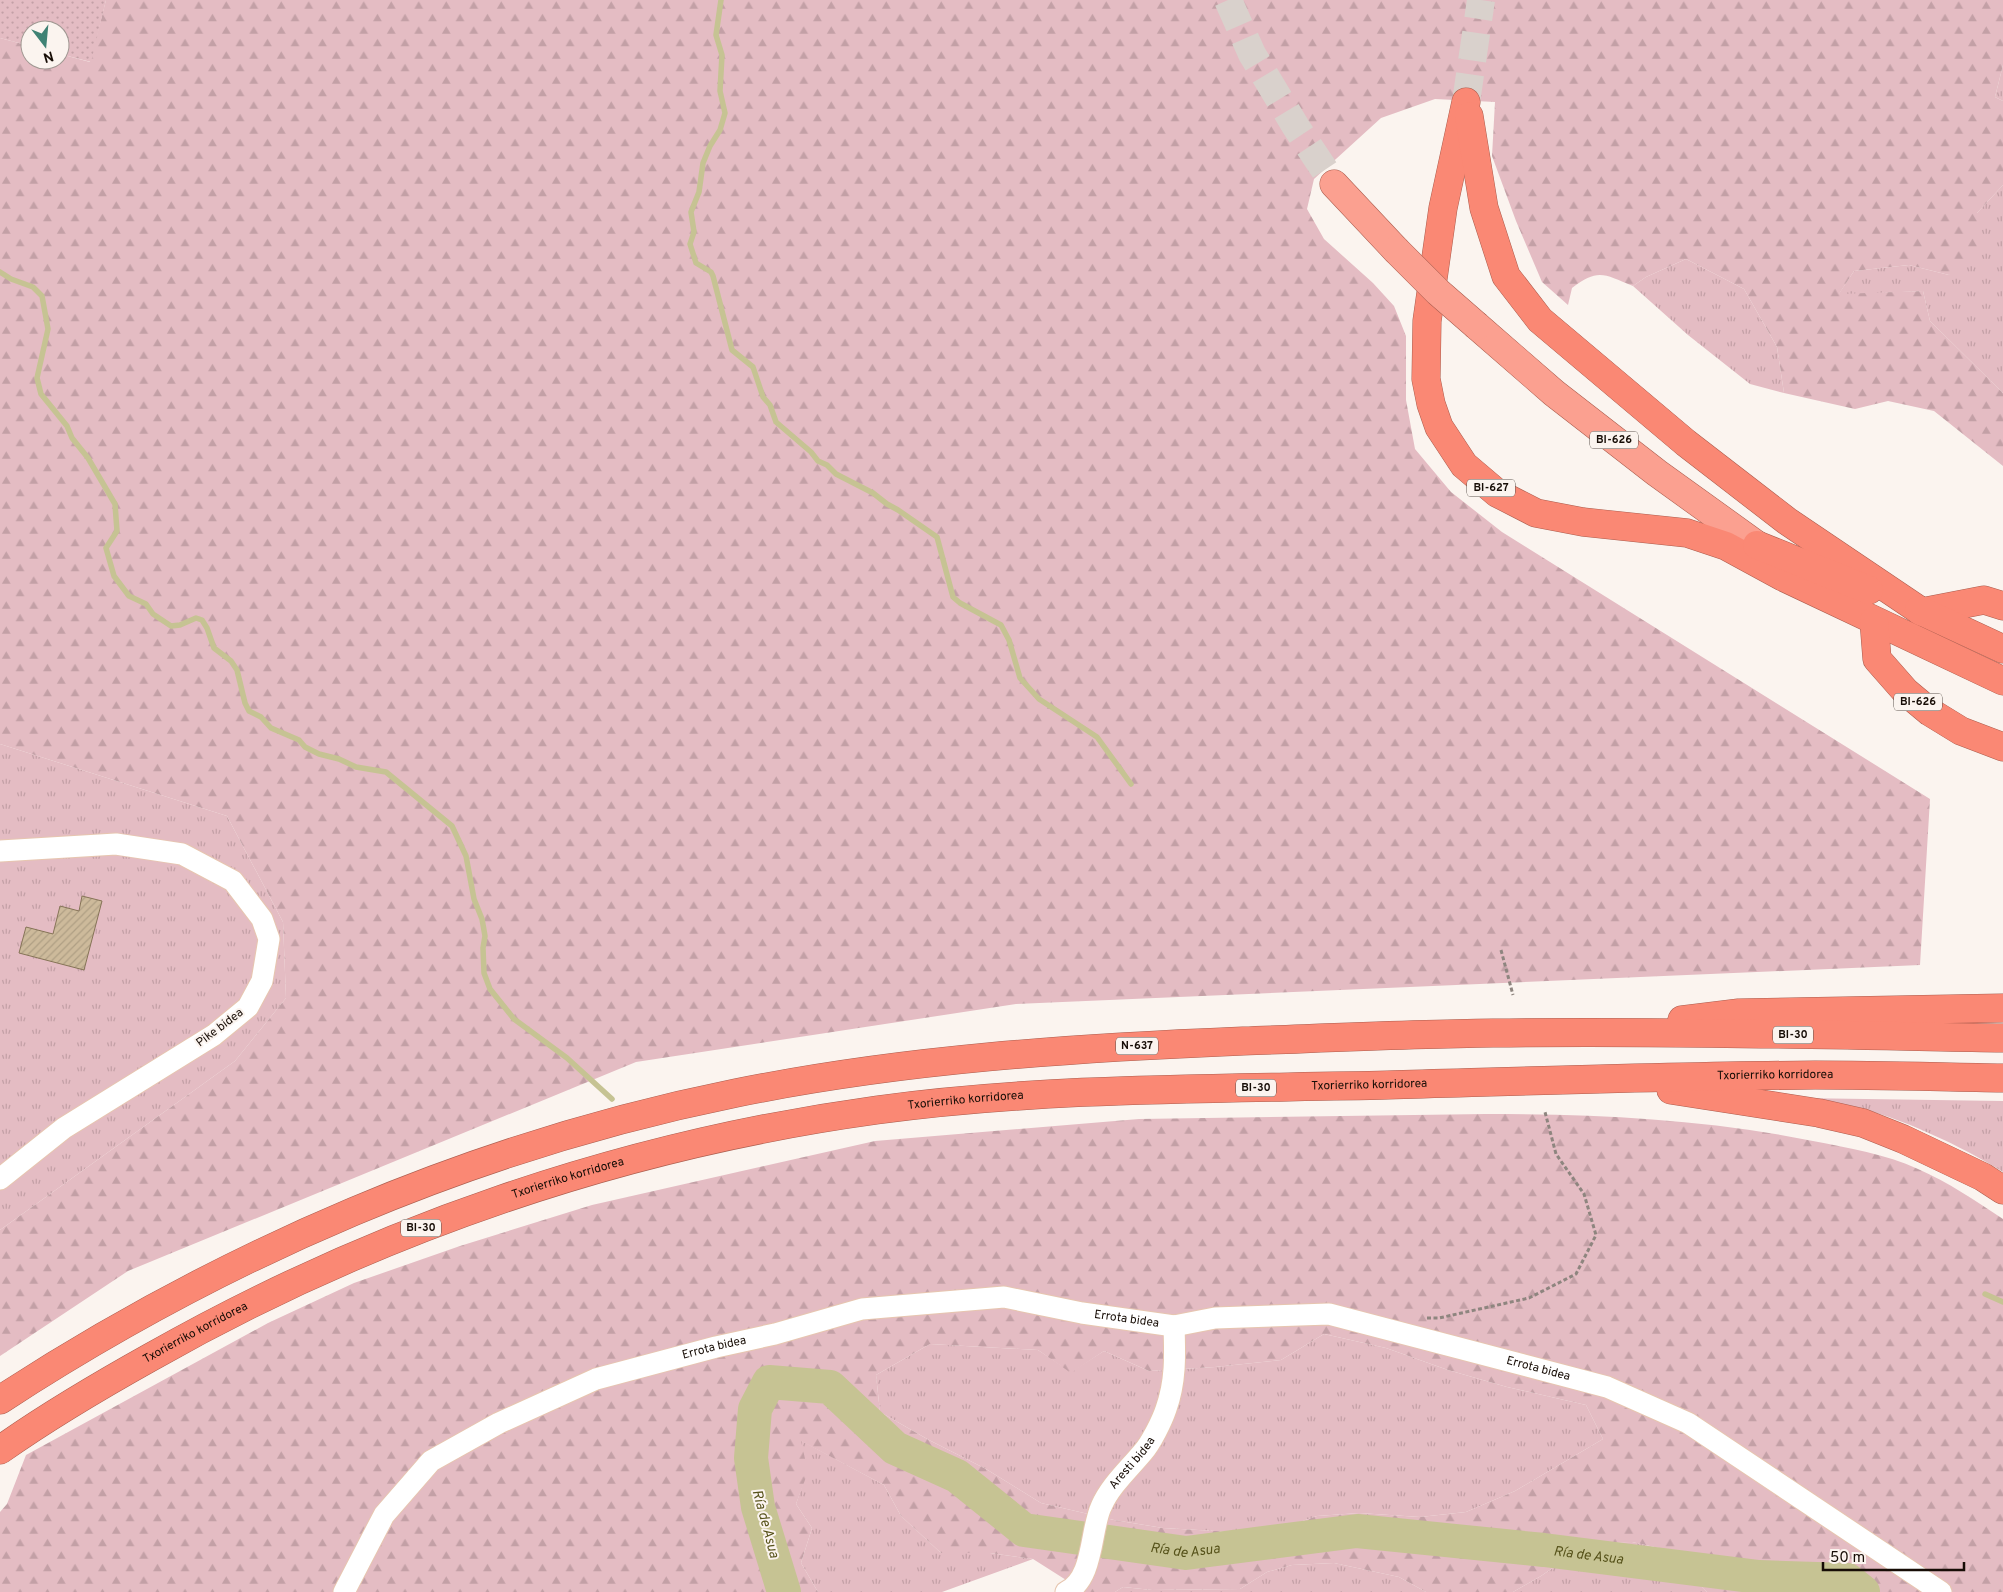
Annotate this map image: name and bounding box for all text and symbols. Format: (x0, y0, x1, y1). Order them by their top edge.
north arrow (20, 20, 70, 70)
text: N (41, 46, 55, 66)
road number: BI-626 (1590, 432, 1638, 448)
road number: BI-627 (1467, 479, 1515, 496)
road number: BI-626 (1894, 694, 1942, 710)
street label: Pike bidea (193, 1005, 247, 1051)
road number: BI-30 (1773, 1026, 1813, 1044)
road number: N-637 (1116, 1038, 1158, 1054)
street label: Txorierriko korridorea (1717, 1067, 1833, 1084)
street label: Txorierriko korridorea (1311, 1076, 1428, 1095)
road number: BI-30 (1236, 1080, 1276, 1096)
street label: Txorierriko korridorea (907, 1088, 1024, 1114)
street label: Txorierriko korridorea (510, 1154, 626, 1203)
road number: BI-30 (401, 1220, 441, 1236)
street label: Txorierriko korridorea (140, 1299, 251, 1368)
street label: Errota bidea (1093, 1307, 1160, 1332)
street label: Errota bidea (680, 1333, 748, 1364)
street label: Errota bidea (1504, 1353, 1572, 1385)
street label: Aresti bidea (1106, 1434, 1159, 1493)
water label: Ría de Asua (748, 1488, 782, 1561)
water label: Ría de Asua (1149, 1540, 1222, 1562)
scale bar (1823, 1540, 1964, 1572)
water label: Ría de Asua (1552, 1543, 1625, 1568)
text: 50 m (1830, 1549, 1865, 1568)

